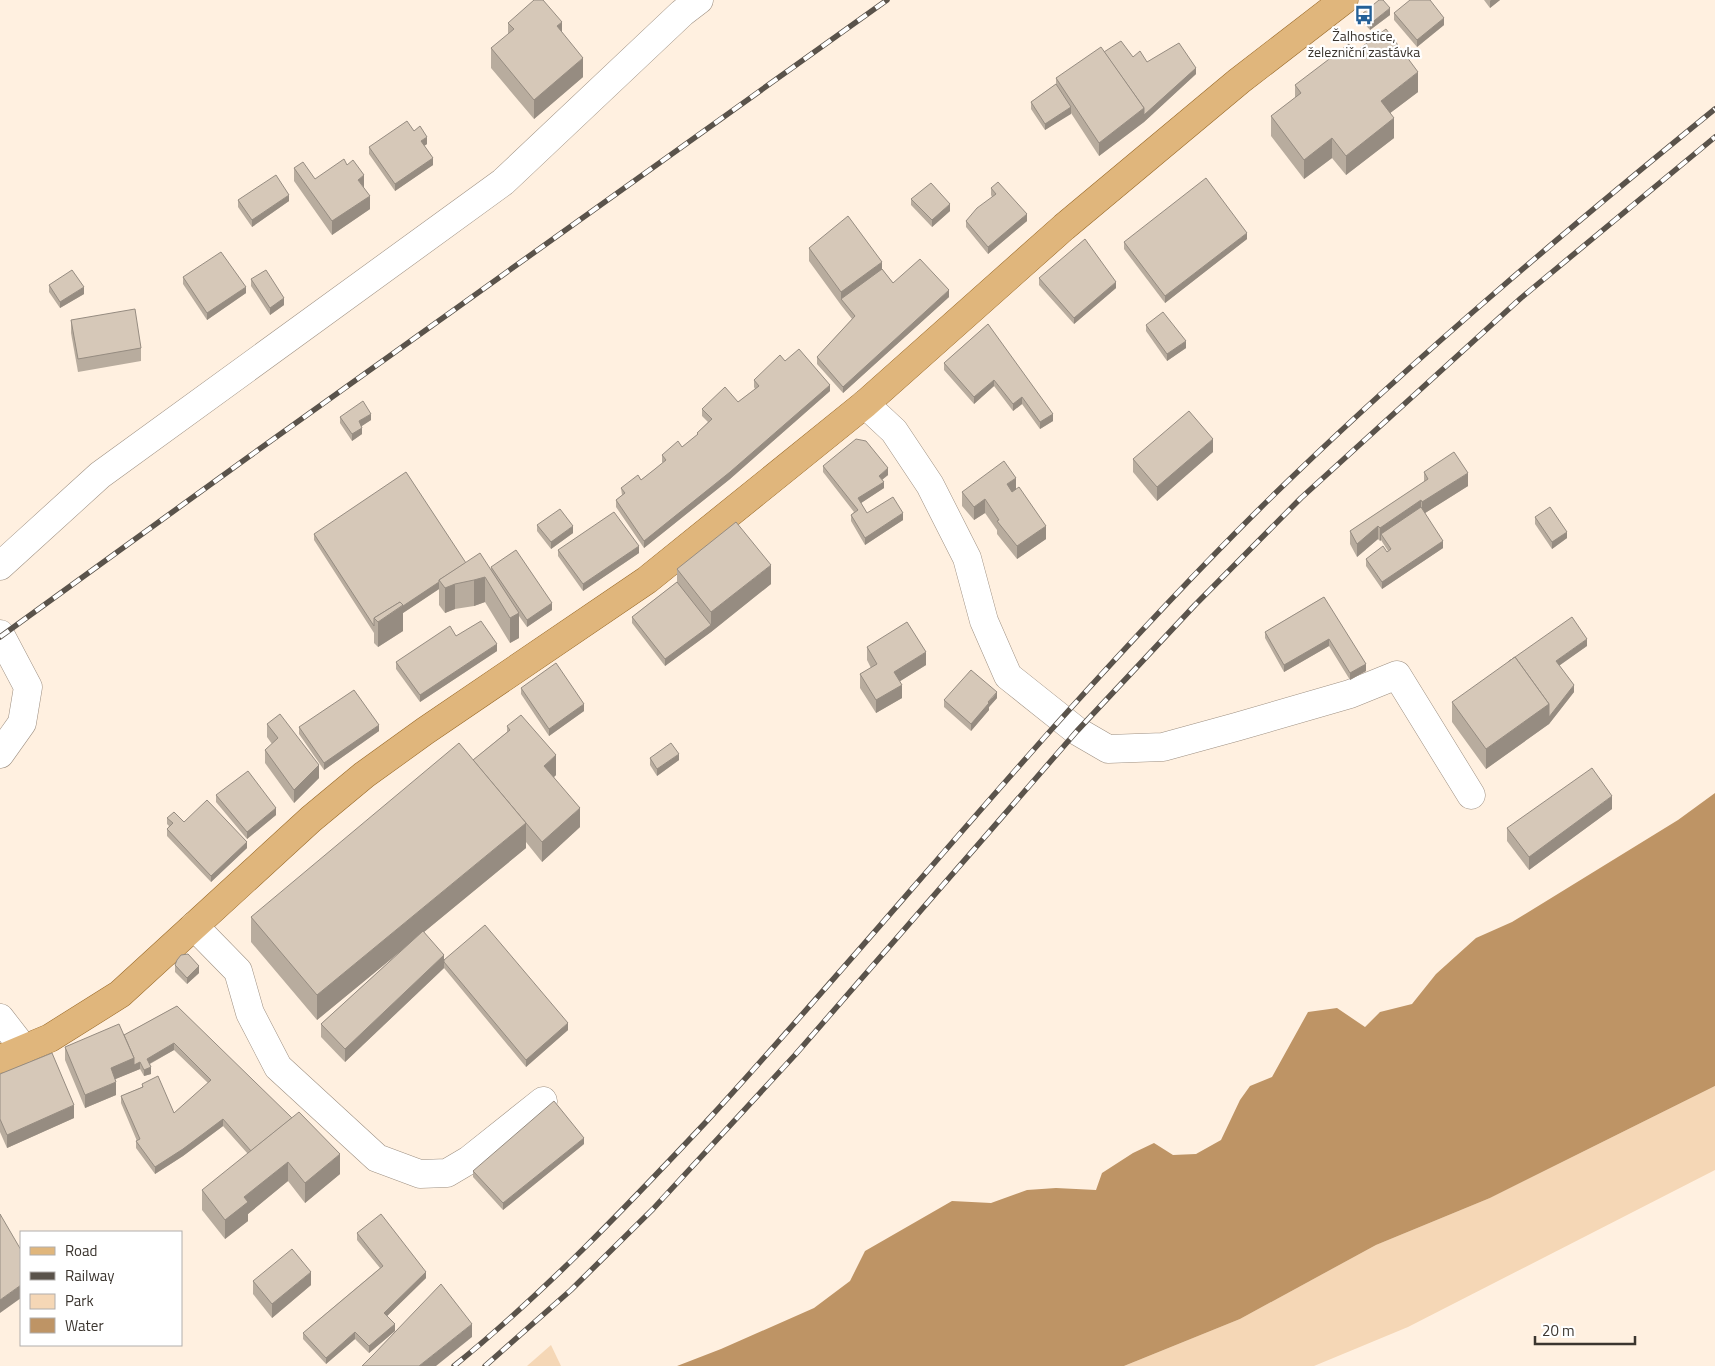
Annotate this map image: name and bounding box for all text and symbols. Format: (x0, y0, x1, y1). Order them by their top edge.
bus stop icon: Žalhostice, železniční zastávka (1353, 4, 1375, 26)
place label: Žalhostice, železniční zastávka (1308, 25, 1420, 62)
legend (20, 1231, 182, 1346)
text: Road (65, 1239, 97, 1262)
text: Railway (65, 1264, 115, 1287)
text: Park (65, 1289, 94, 1312)
text: Water (65, 1314, 104, 1337)
scale bar (1535, 1314, 1635, 1346)
text: 20 m (1542, 1319, 1575, 1342)

